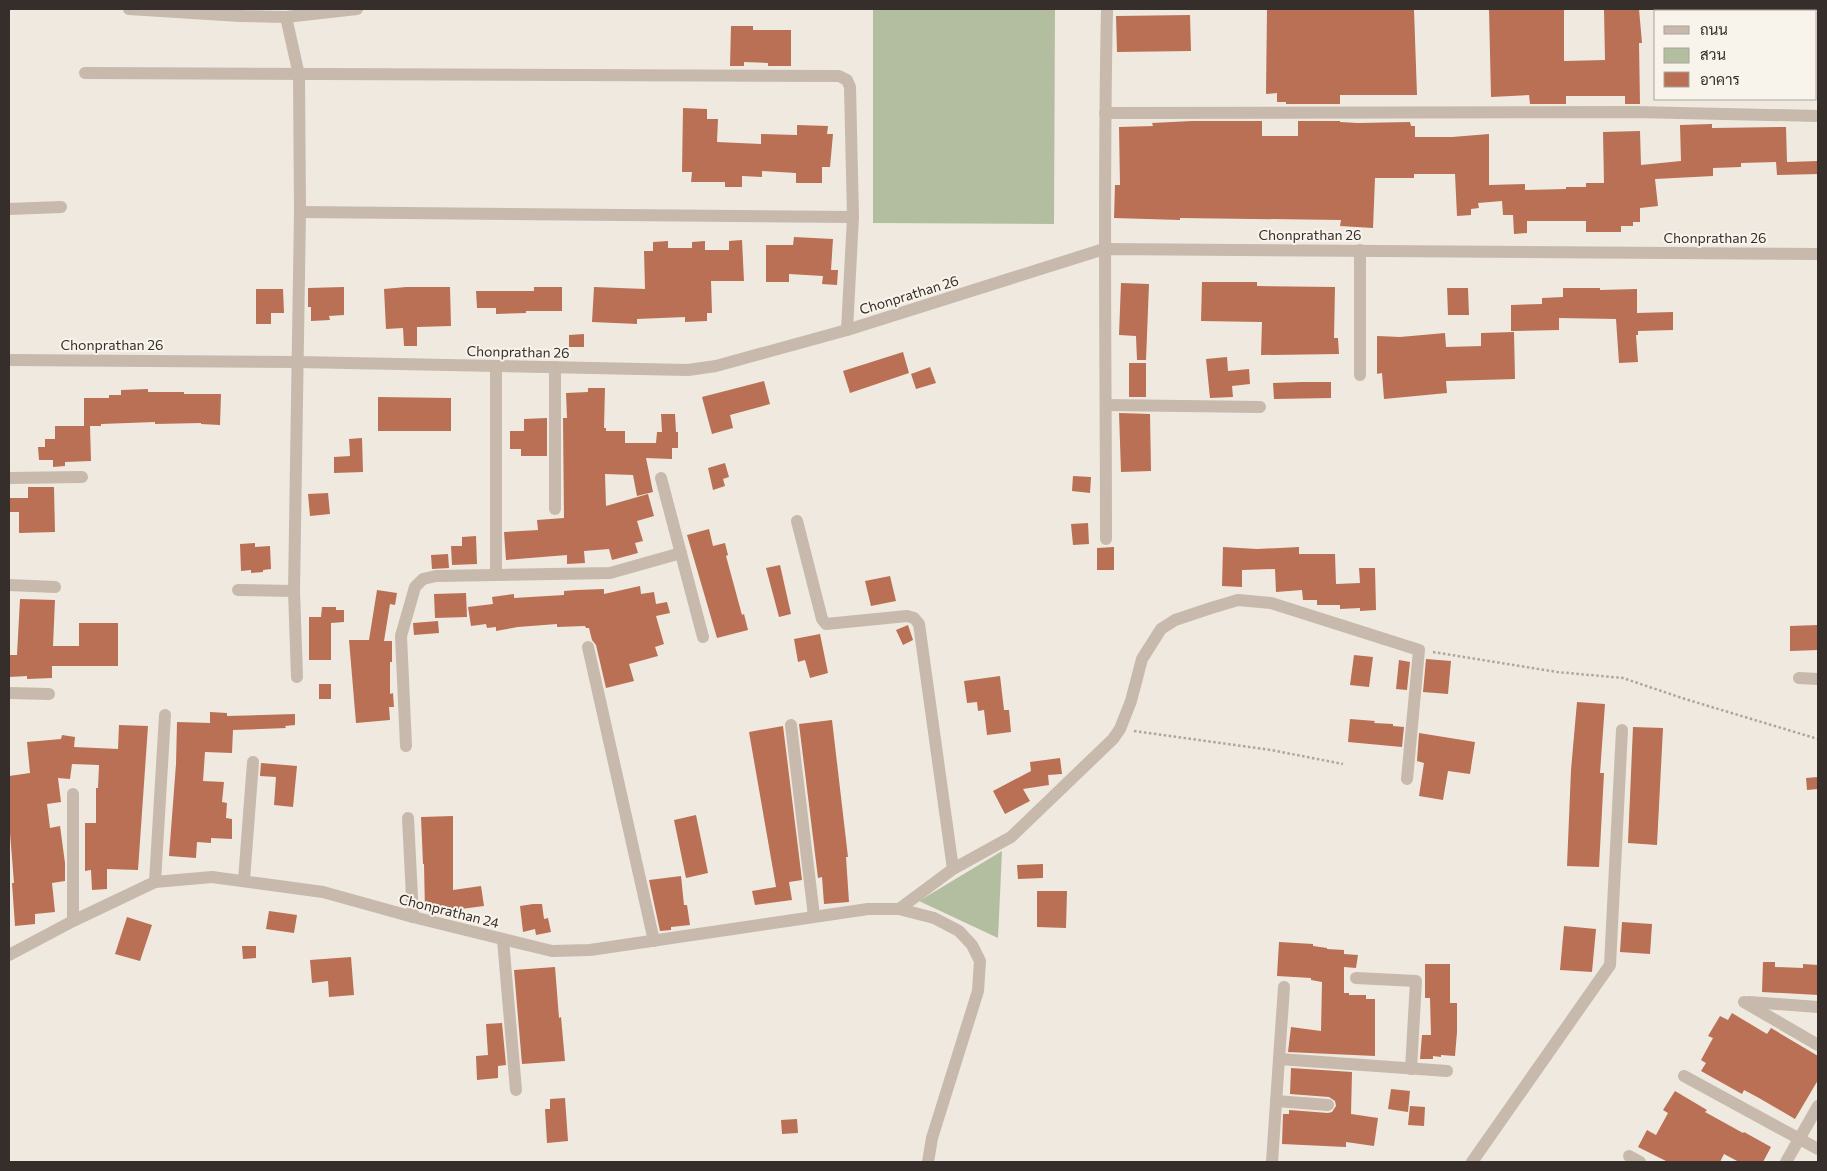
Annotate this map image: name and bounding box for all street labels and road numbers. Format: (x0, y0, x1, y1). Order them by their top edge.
street label: Chonprathan 26 (1258, 226, 1362, 243)
street label: Chonprathan 26 (1663, 229, 1767, 246)
street label: Chonprathan 26 (857, 271, 961, 318)
street label: Chonprathan 26 (60, 336, 164, 353)
street label: Chonprathan 26 (466, 342, 570, 361)
street label: Chonprathan 24 (397, 890, 502, 931)

